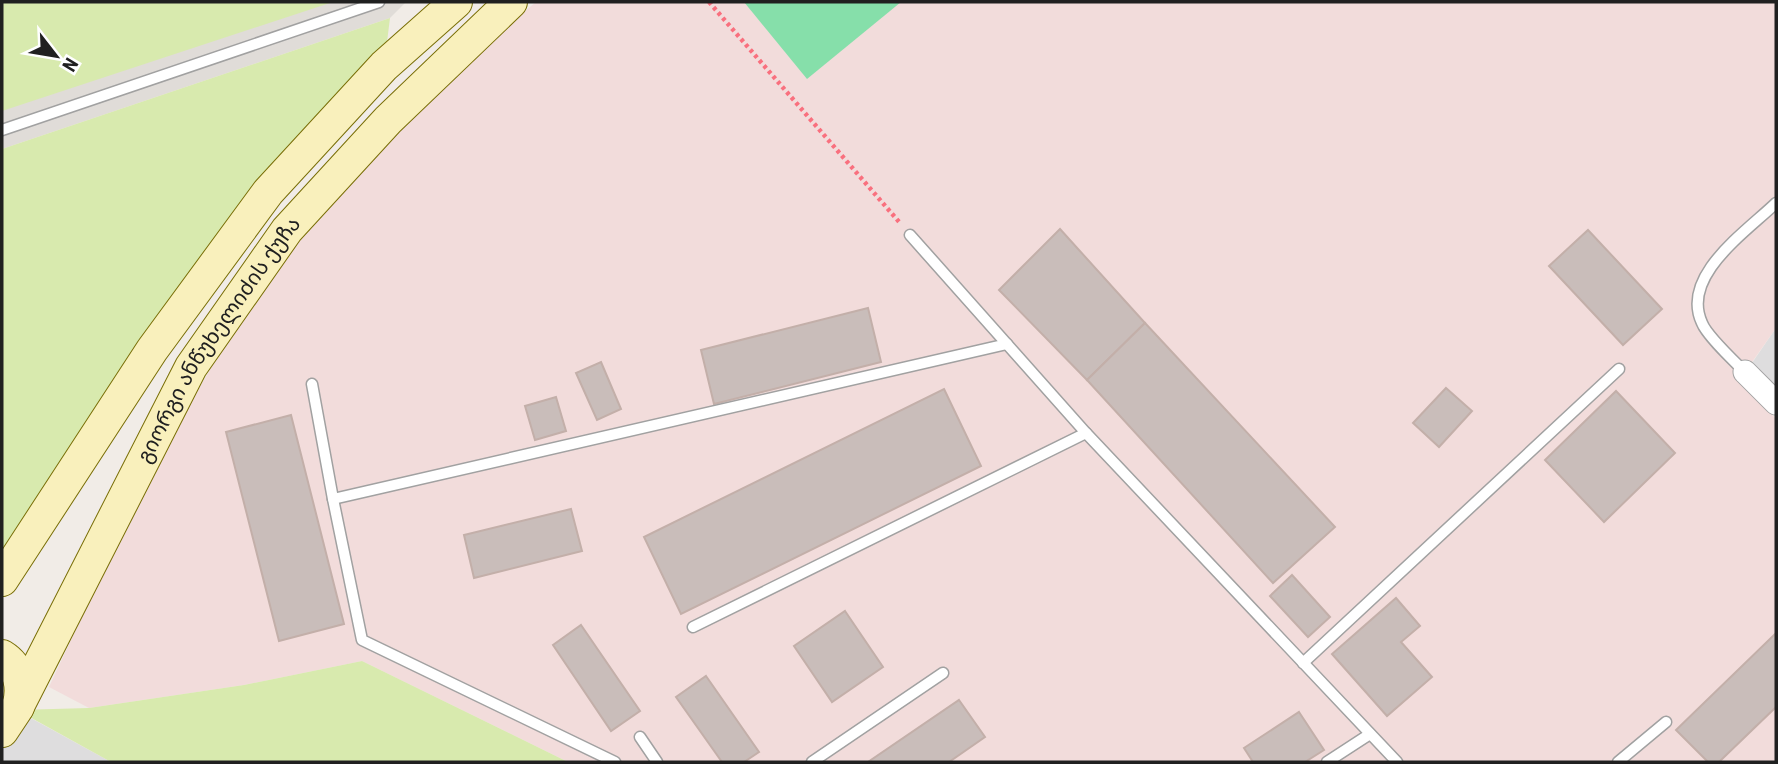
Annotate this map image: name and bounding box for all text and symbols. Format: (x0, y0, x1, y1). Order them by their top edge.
north arrow (21, 21, 91, 91)
text: N (57, 54, 83, 75)
street label: გიორგი ანწუხელიძის ქუჩა (132, 212, 305, 467)

